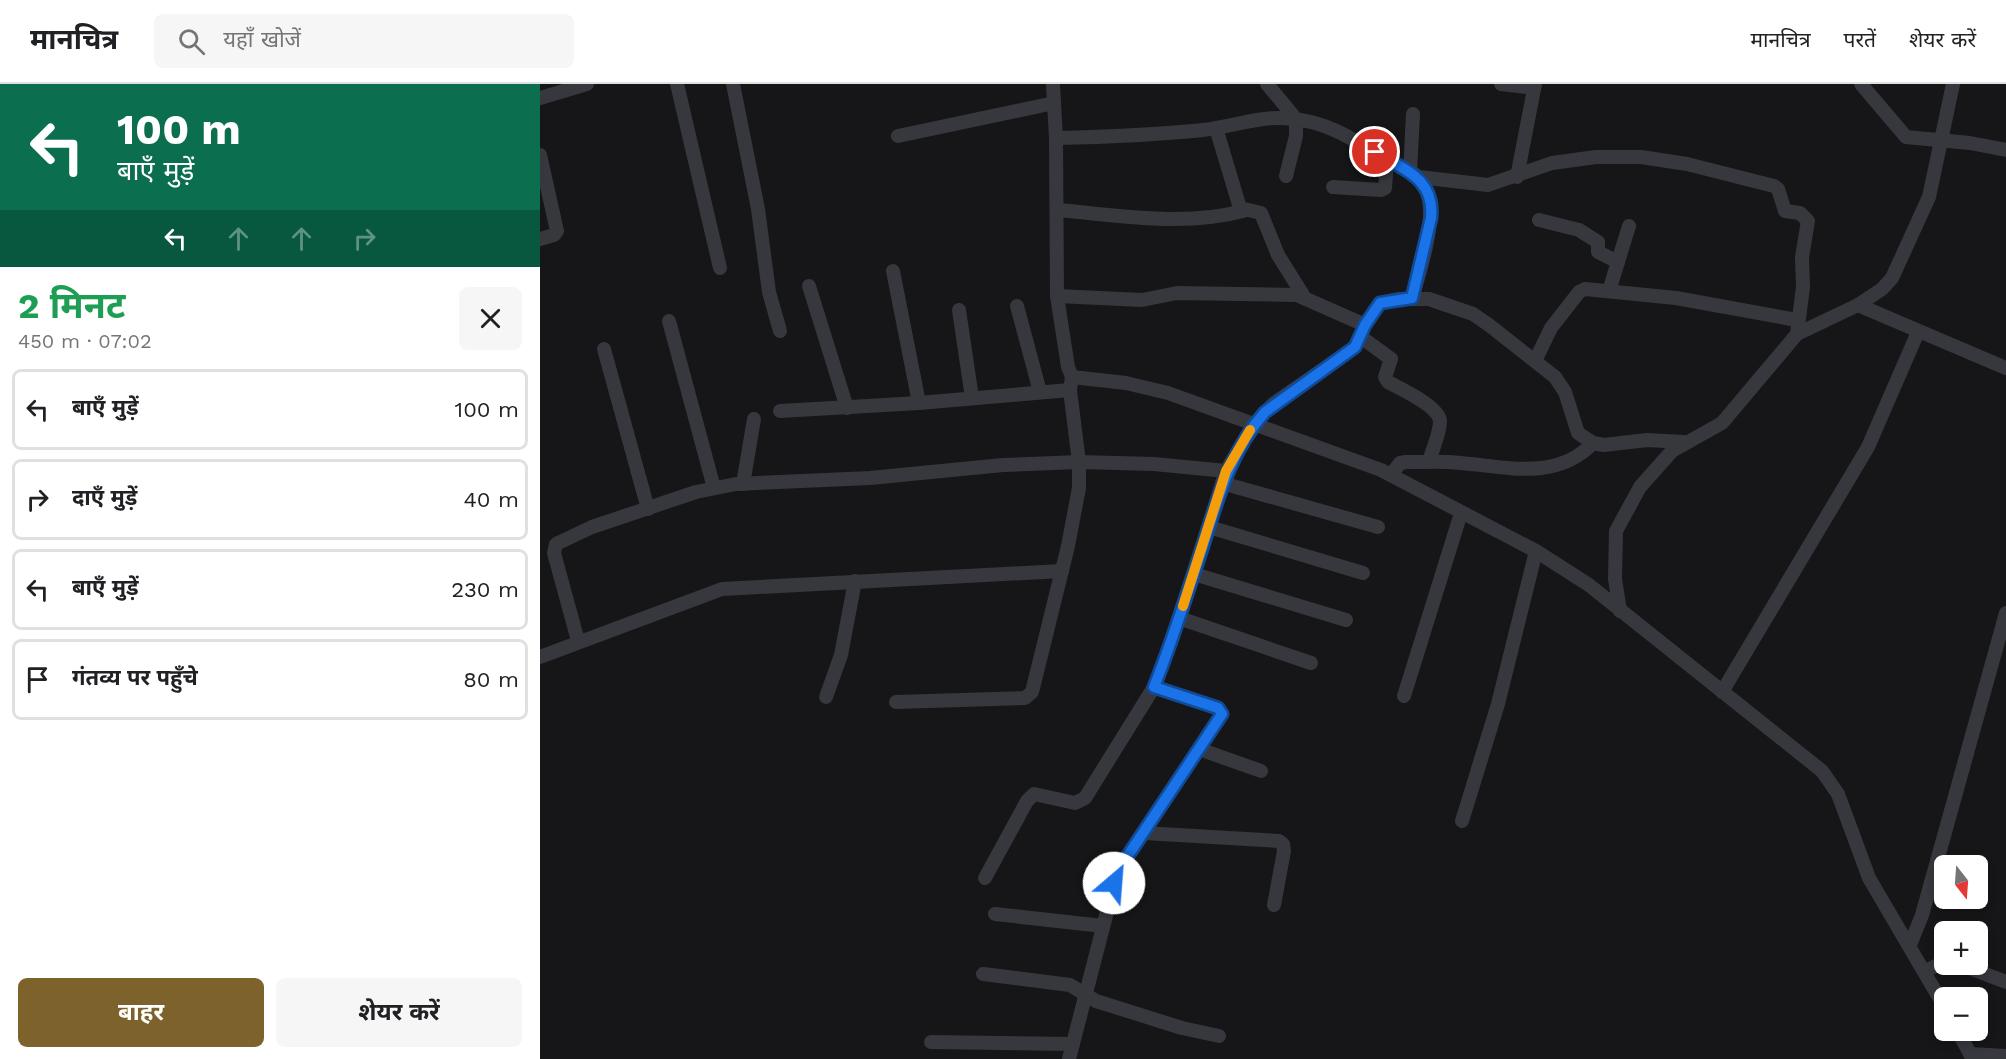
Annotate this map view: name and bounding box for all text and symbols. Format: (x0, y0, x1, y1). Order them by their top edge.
search box (154, 14, 574, 68)
text: मानचित्र (30, 23, 118, 56)
icon: search (175, 25, 208, 58)
text: यहाँ खोजें (223, 27, 301, 52)
text: मानचित्र (1751, 27, 1811, 52)
text: परतें (1844, 27, 1876, 52)
text: शेयर करें (1909, 27, 1976, 52)
text: 100 m (117, 105, 241, 154)
icon: left (18, 108, 96, 186)
pin (1349, 126, 1400, 177)
icon: arrive (1358, 135, 1391, 168)
text: बाएँ मुड़ें (117, 155, 194, 187)
icon: left (159, 222, 192, 255)
icon: ahead (222, 222, 255, 255)
icon: ahead (285, 222, 318, 255)
icon: right (348, 222, 381, 255)
text: 2 मिनट (18, 285, 125, 327)
button: close (459, 287, 522, 350)
text: 450 m · 07:02 (18, 329, 152, 353)
icon: left (21, 393, 54, 426)
text: बाएँ मुड़ें (72, 395, 139, 420)
text: 100 m (455, 397, 519, 422)
icon: right (21, 483, 54, 516)
text: दाएँ मुड़ें (72, 485, 137, 510)
text: 40 m (463, 487, 519, 512)
icon: left (21, 573, 54, 606)
text: बाएँ मुड़ें (72, 575, 139, 600)
text: 230 m (451, 577, 519, 602)
icon: arrive (21, 663, 54, 696)
text: गंतव्य पर पहुँचे (72, 665, 198, 690)
text: 80 m (463, 667, 519, 692)
position arrow (1082, 851, 1146, 915)
north arrow (1934, 855, 1988, 909)
map controls (1934, 855, 1988, 1041)
button: + (1934, 921, 1988, 975)
button: बाहर (18, 978, 264, 1047)
button: शेयर करें (276, 978, 522, 1047)
button: − (1934, 987, 1988, 1041)

